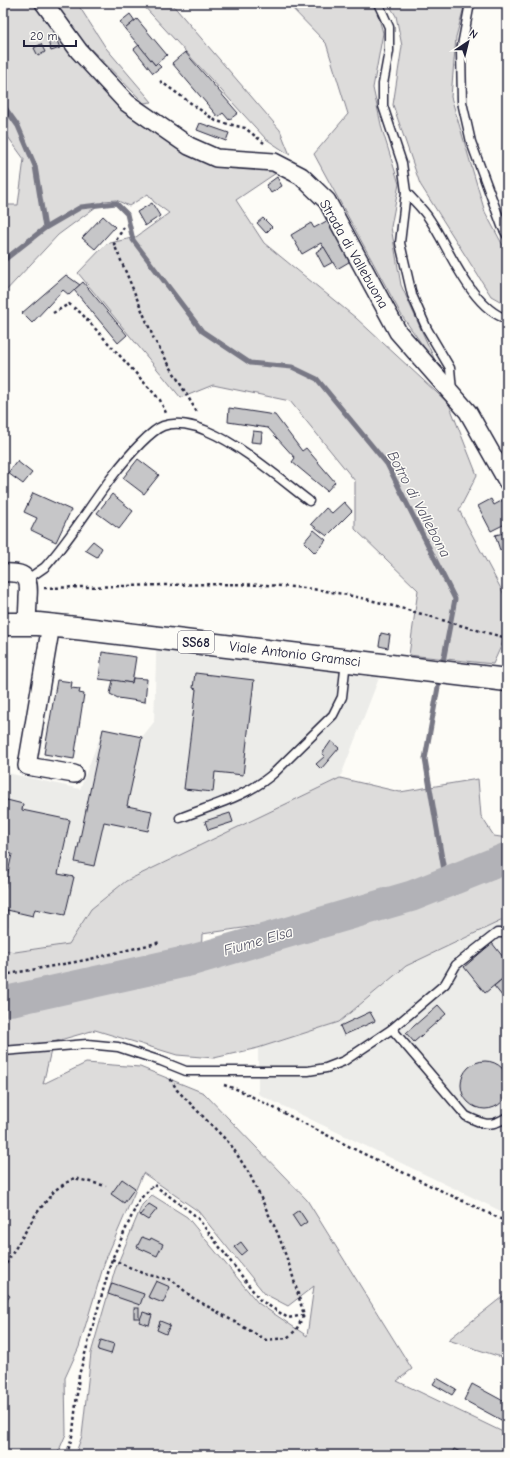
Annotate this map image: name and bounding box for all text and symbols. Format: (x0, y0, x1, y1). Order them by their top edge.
scale bar (24, 22, 76, 48)
north arrow (448, 22, 488, 62)
text: N (467, 27, 480, 42)
text: 20 m (30, 29, 58, 43)
street label: Strada di Vallebuona (316, 197, 392, 311)
water label: Botro di Vallebona (383, 448, 455, 561)
road number: SS68 (178, 631, 214, 653)
street label: Viale Antonio Gramsci (228, 637, 362, 671)
water label: Fiume Elsa (221, 922, 295, 959)

